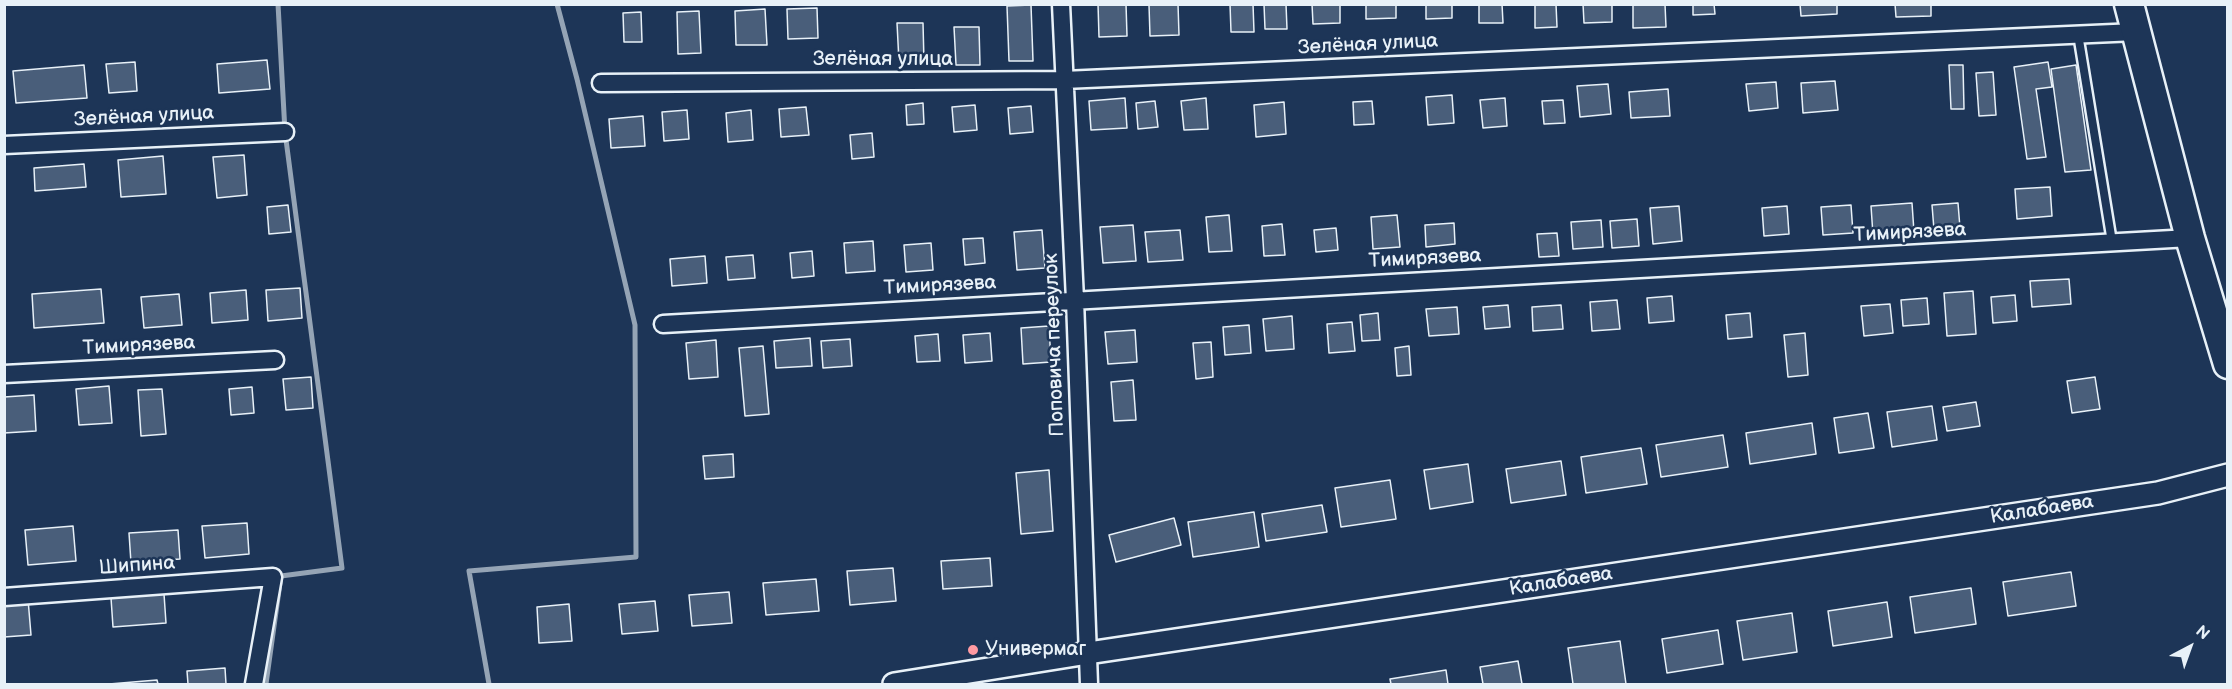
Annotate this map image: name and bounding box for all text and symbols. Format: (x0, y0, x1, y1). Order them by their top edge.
street label: Зелёная улица (1297, 29, 1439, 61)
street label: Зелёная улица (813, 48, 953, 72)
street label: Зелёная улица (73, 101, 215, 133)
street label: Тимирязева (1853, 218, 1967, 248)
street label: Тимирязева (1368, 244, 1482, 274)
street label: Поповича переулок (1040, 253, 1070, 437)
street label: Тимирязева (883, 271, 997, 301)
street label: Тимирязева (82, 331, 196, 361)
street label: Калабаева (1989, 490, 2095, 530)
street label: Шипина (98, 551, 176, 581)
street label: Калабаева (1508, 562, 1614, 602)
north arrow (2160, 617, 2220, 677)
text: N (2191, 622, 2213, 644)
place label: Универмаг (985, 638, 1086, 662)
marker: Универмаг (966, 643, 980, 657)

